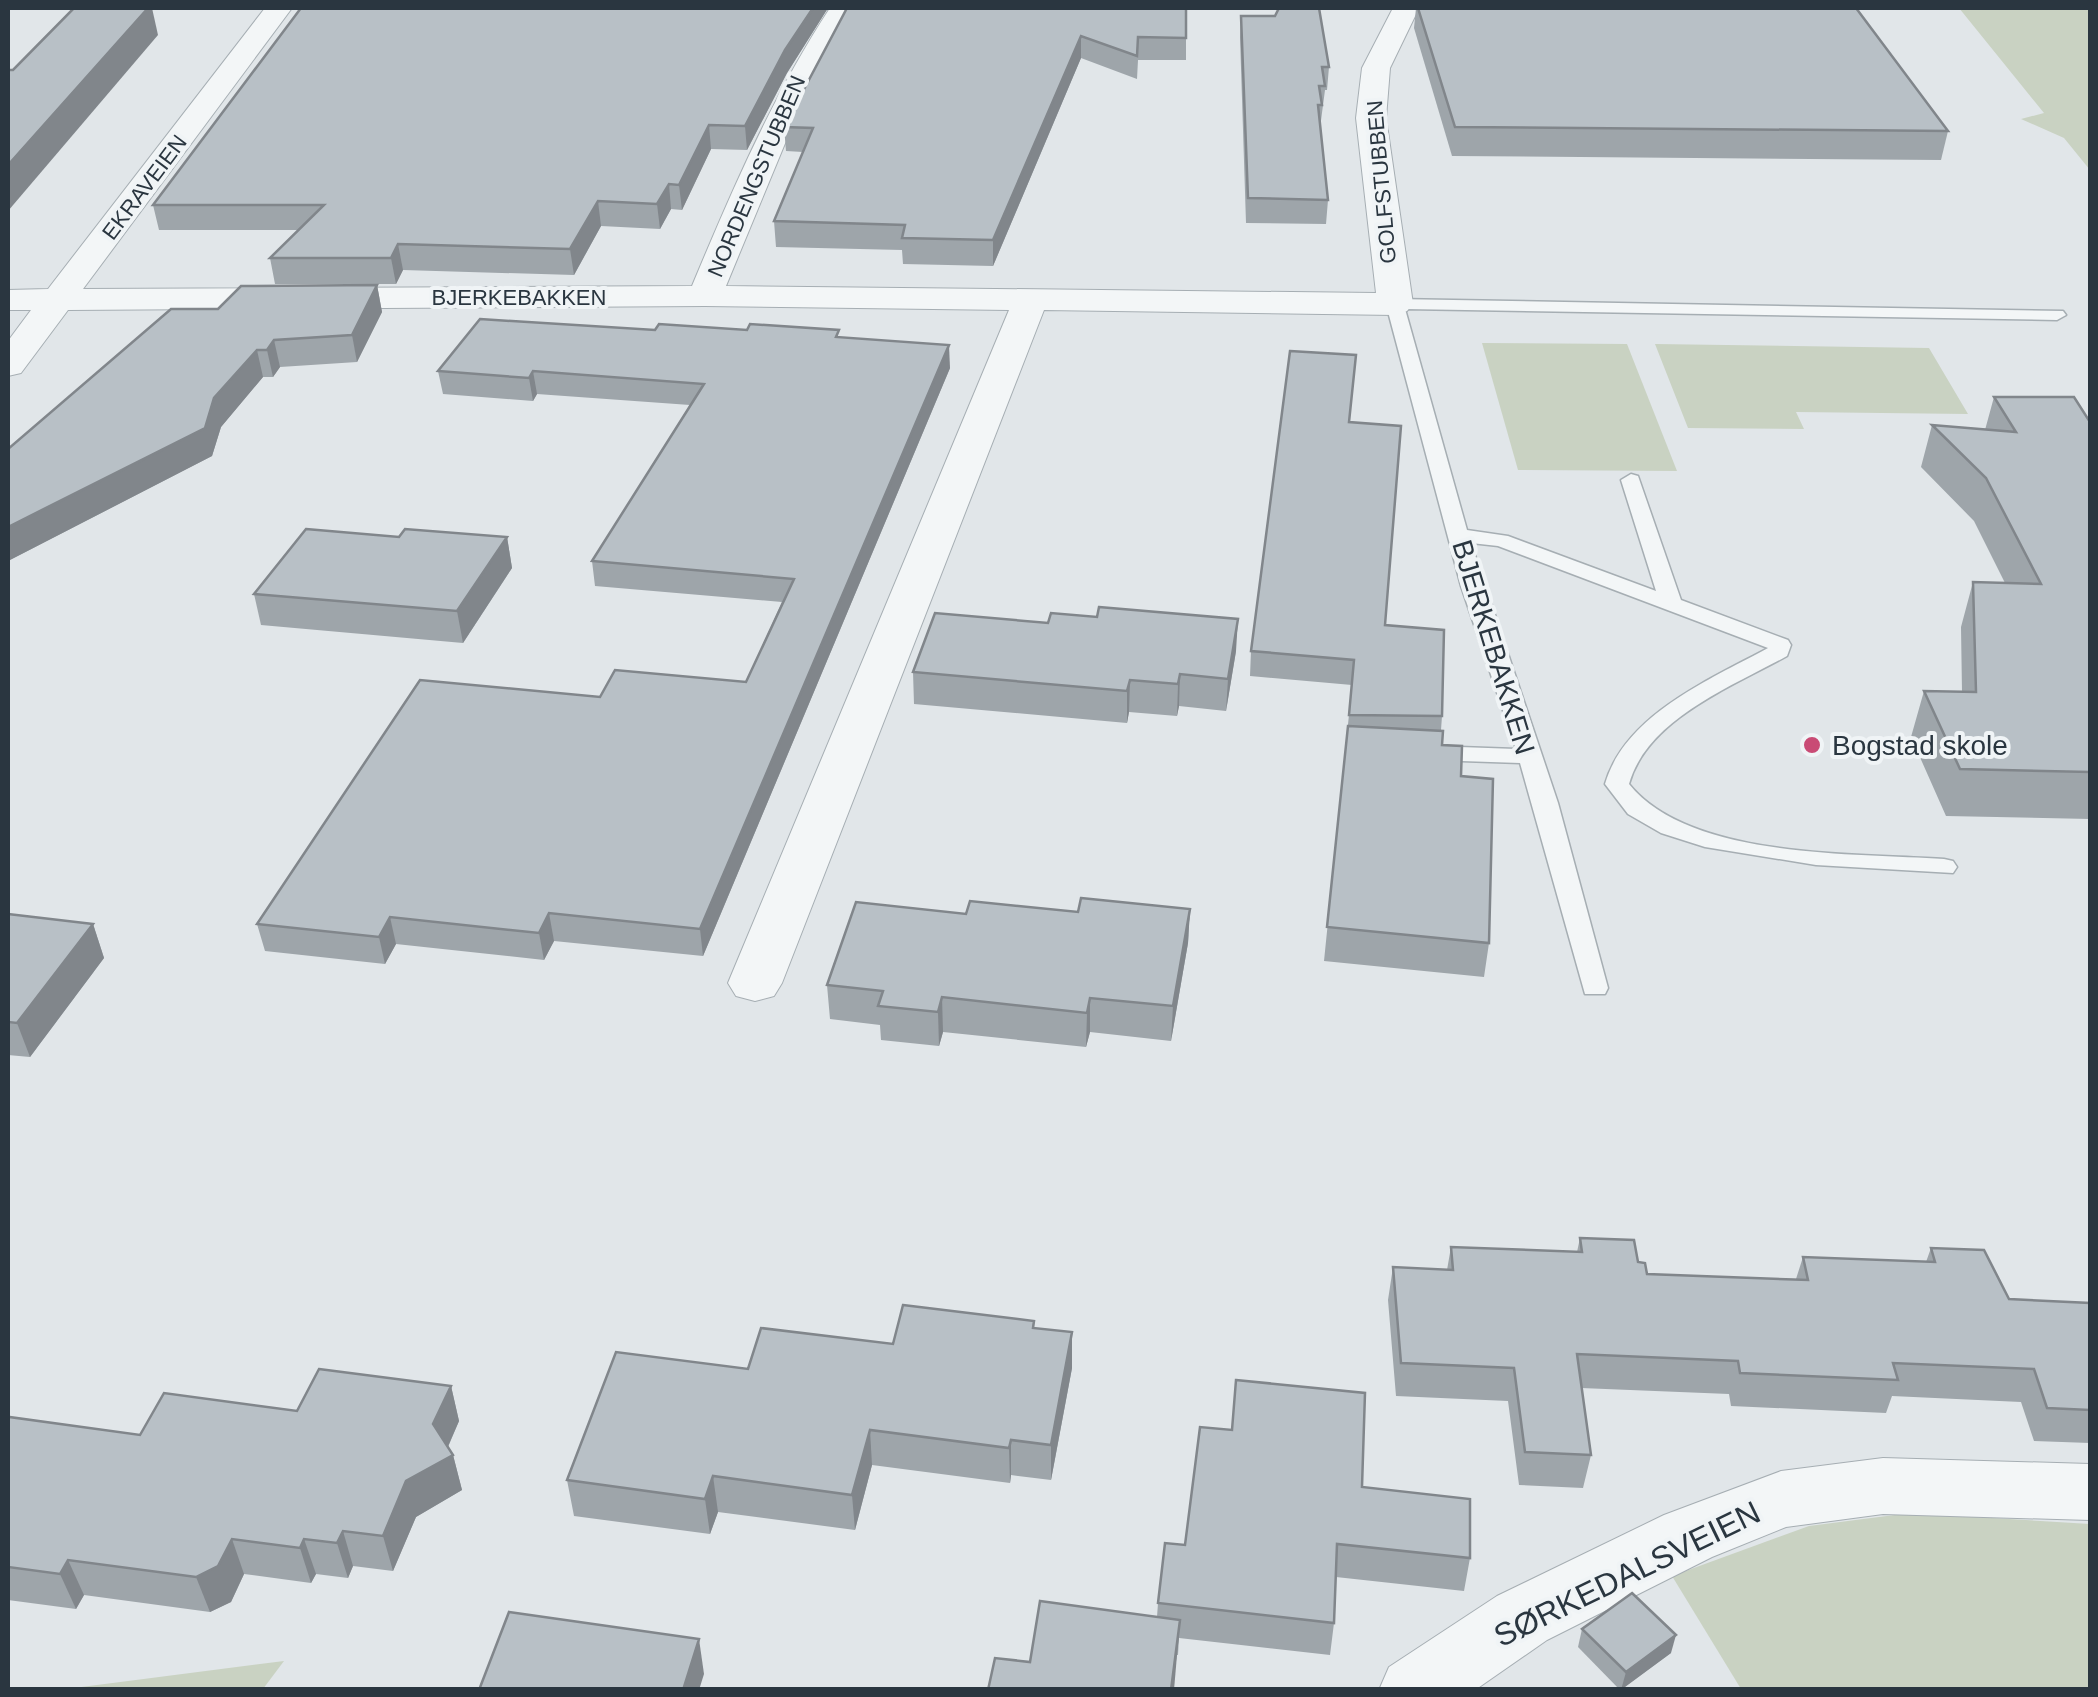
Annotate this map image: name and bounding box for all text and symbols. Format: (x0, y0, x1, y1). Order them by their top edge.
street label: NORDENGSTUBBEN (703, 72, 810, 281)
street label: GOLFSTUBBEN (1362, 99, 1401, 265)
street label: EKRAVEIEN (97, 130, 192, 244)
street label: BJERKEBAKKEN (432, 285, 606, 310)
street label: BJERKEBAKKEN (1446, 536, 1541, 758)
place label: Bogstad skole (1832, 730, 2008, 761)
marker: Bogstad skole (1801, 734, 1823, 756)
street label: SØRKEDALSVEIEN (1488, 1494, 1766, 1654)

